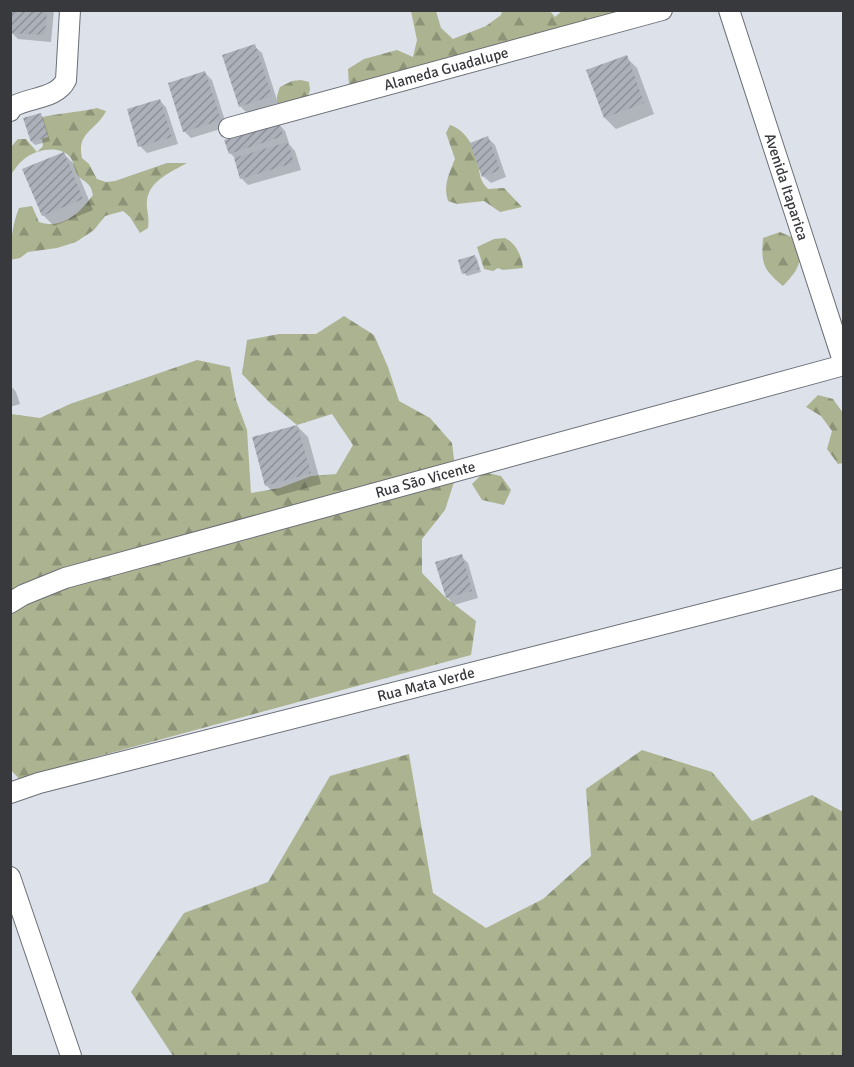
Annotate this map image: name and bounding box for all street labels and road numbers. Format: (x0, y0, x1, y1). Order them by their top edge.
street label: Alameda Guadalupe (382, 43, 510, 94)
street label: Avenida Itaparica (761, 131, 812, 243)
street label: Rua São Vicente (373, 457, 477, 502)
street label: Rua Mata Verde (375, 663, 477, 705)

